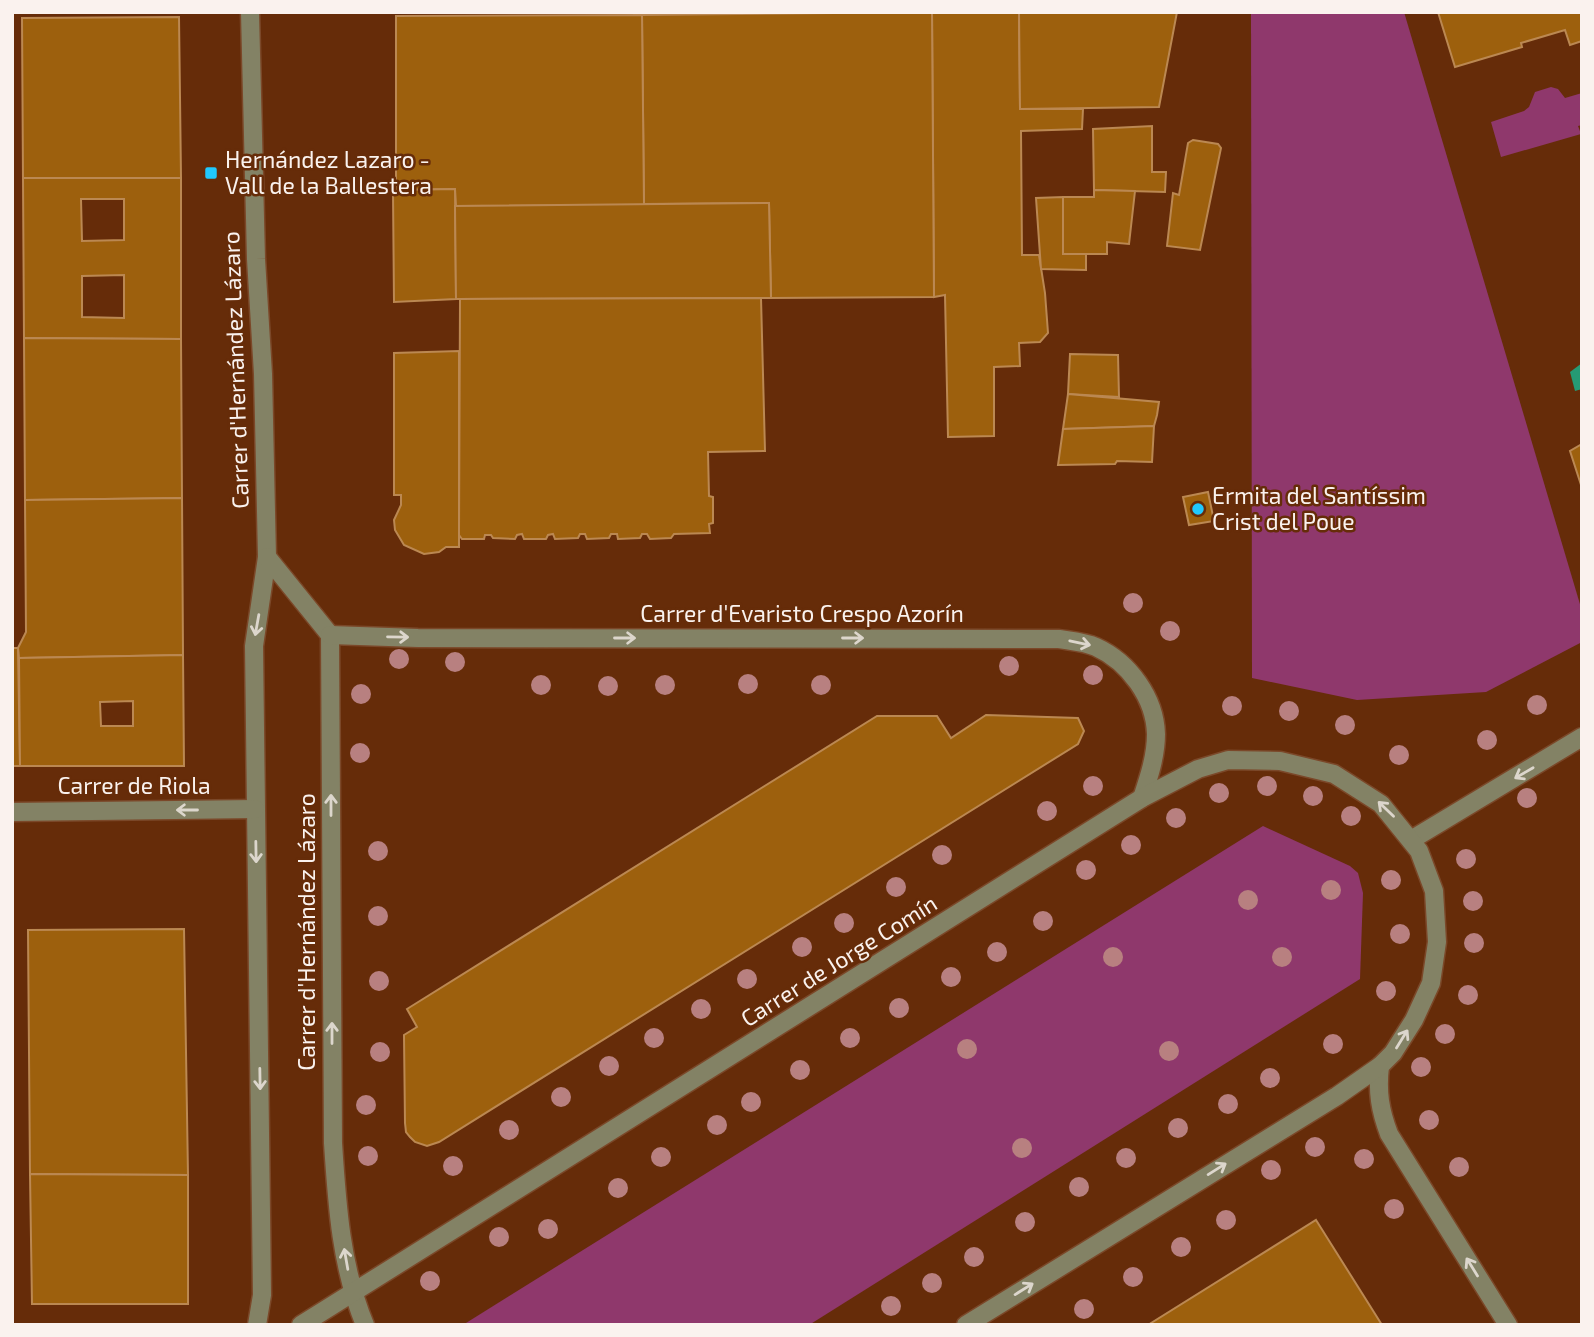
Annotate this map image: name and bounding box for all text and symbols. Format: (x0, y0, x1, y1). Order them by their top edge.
place label: Hernández Lazaro - Vall de la Ballestera (225, 145, 432, 199)
marker: Hernández Lazaro - Vall de la Ballestera (203, 165, 219, 181)
street label: Carrer d'Hernández Lázaro (216, 231, 254, 509)
place label: Ermita del Santíssim Crist del Poue (1212, 481, 1426, 535)
marker: Ermita del Santíssim Crist del Poue (1190, 501, 1206, 517)
street label: Carrer d'Evaristo Crespo Azorín (640, 599, 964, 627)
one-way arrow (250, 613, 264, 636)
one-way arrow (386, 630, 409, 644)
one-way arrow (614, 631, 637, 645)
one-way arrow (841, 631, 864, 645)
one-way arrow (1068, 637, 1091, 651)
one-way arrow (1514, 766, 1534, 780)
street label: Carrer de Riola (57, 771, 211, 799)
street label: Carrer d'Hernández Lázaro (292, 793, 320, 1071)
one-way arrow (324, 794, 338, 817)
one-way arrow (1377, 801, 1394, 818)
one-way arrow (176, 804, 199, 817)
one-way arrow (249, 840, 263, 863)
street label: Carrer de Jorge Comín (735, 888, 942, 1032)
one-way arrow (325, 1022, 339, 1045)
one-way arrow (1394, 1030, 1409, 1049)
one-way arrow (253, 1068, 267, 1091)
one-way arrow (1207, 1162, 1227, 1176)
one-way arrow (339, 1248, 352, 1271)
one-way arrow (1464, 1258, 1479, 1277)
one-way arrow (1014, 1281, 1033, 1296)

